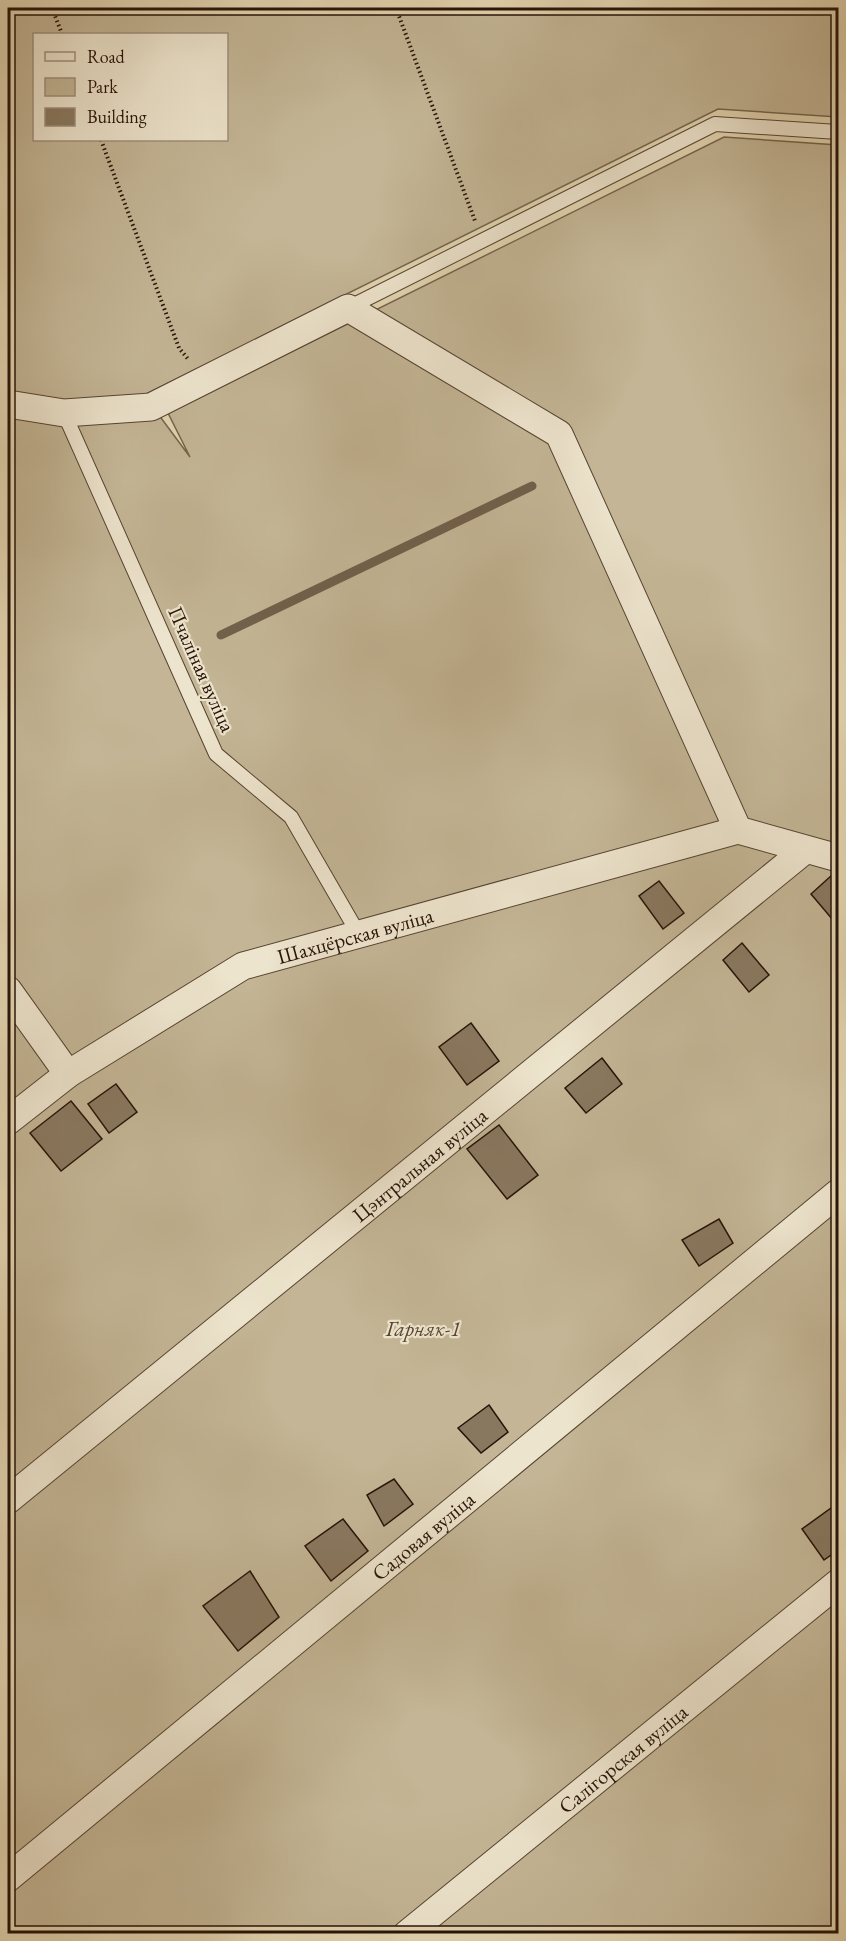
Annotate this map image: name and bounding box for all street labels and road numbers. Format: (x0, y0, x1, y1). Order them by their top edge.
street label: Пчаліная вуліца (162, 602, 242, 737)
street label: Шахцёрская вуліца (274, 901, 437, 970)
street label: Цэнтральная вуліца (347, 1101, 493, 1227)
street label: Садовая вуліца (366, 1485, 481, 1586)
street label: Салігорская вуліца (552, 1697, 693, 1819)

